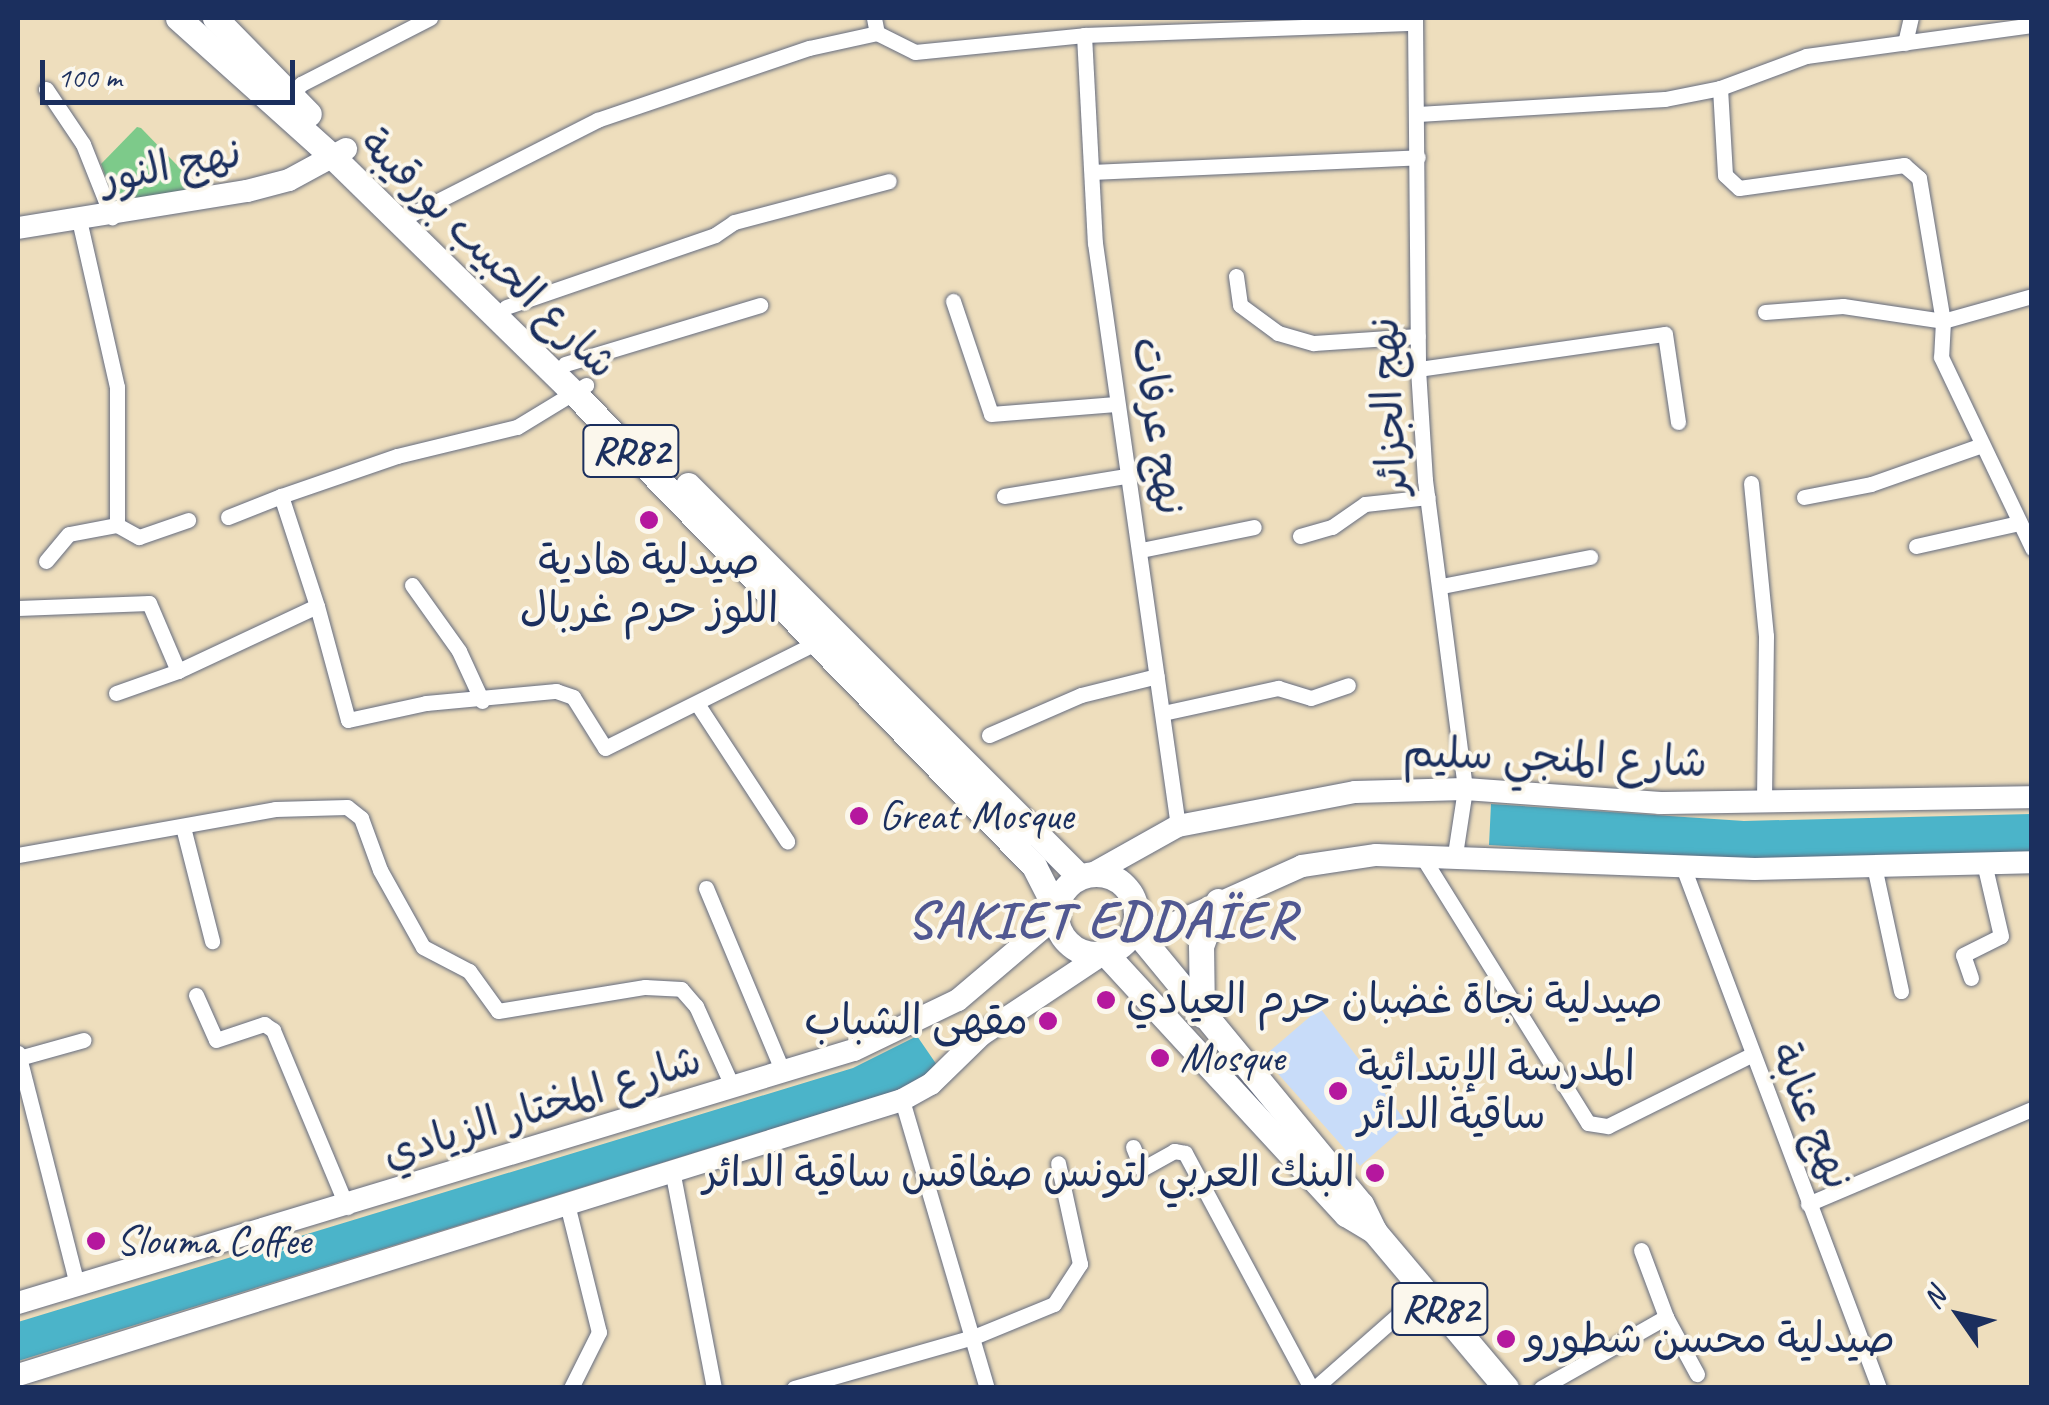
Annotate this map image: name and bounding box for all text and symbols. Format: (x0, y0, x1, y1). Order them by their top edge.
scale bar (45, 40, 300, 102)
text: 100 m (57, 58, 122, 96)
street label: شارع الحبيب بورقيبة (349, 119, 627, 389)
street label: نهج النور (97, 128, 245, 204)
street label: نهج الجزائر (1359, 316, 1419, 496)
street label: نهج عرفات (1121, 334, 1195, 518)
road number: RR82 (581, 416, 681, 486)
marker: صيدلية هادية اللوز حرم غربال (638, 509, 660, 531)
place label: صيدلية هادية اللوز حرم غربال (520, 536, 778, 634)
street label: شارع المنجي سليم (1402, 728, 1708, 788)
place label: Great Mosque (879, 791, 1074, 841)
marker: Great Mosque (848, 805, 870, 827)
district label: SAKIET EDDAÏER (906, 890, 1298, 952)
place label: صيدلية نجاة غضبان حرم العيادي (1126, 975, 1663, 1025)
marker: صيدلية نجاة غضبان حرم العيادي (1095, 989, 1117, 1011)
place label: مقهى الشباب (804, 996, 1028, 1046)
marker: مقهى الشباب (1037, 1010, 1059, 1032)
place label: Mosque (1180, 1033, 1284, 1083)
street label: شارع المختار الزيادي (377, 1035, 707, 1179)
street label: نهج عنابة (1759, 1035, 1863, 1197)
place label: المدرسة الإبتدائية ساقية الدائر (1358, 1042, 1635, 1140)
marker: Mosque (1149, 1047, 1171, 1069)
marker: المدرسة الإبتدائية ساقية الدائر (1327, 1080, 1349, 1102)
place label: البنك العربي لتونس صفاقس ساقية الدائر (703, 1148, 1355, 1198)
marker: البنك العربي لتونس صفاقس ساقية الدائر (1364, 1162, 1386, 1184)
place label: Slouma Coffee (116, 1216, 311, 1266)
marker: Slouma Coffee (85, 1230, 107, 1252)
north arrow (1909, 1265, 2009, 1365)
road number: RR82 (1390, 1274, 1490, 1344)
text: N (1914, 1281, 1953, 1315)
place label: صيدلية محسن شطورو (1526, 1314, 1895, 1364)
marker: صيدلية محسن شطورو (1495, 1328, 1517, 1350)

